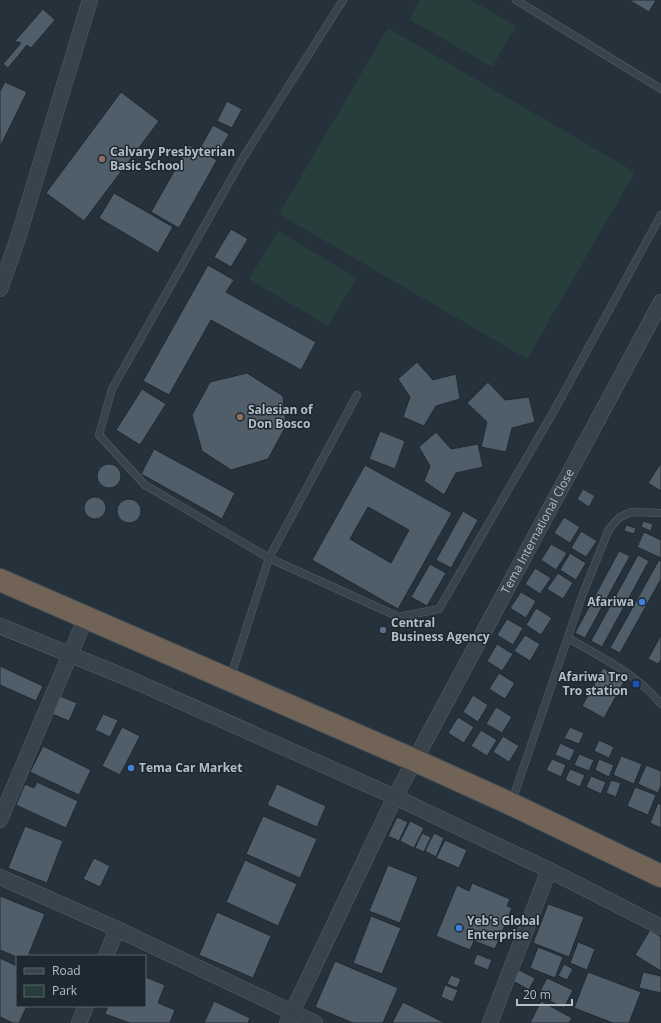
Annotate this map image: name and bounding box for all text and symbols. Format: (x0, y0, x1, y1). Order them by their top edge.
place label: Calvary Presbyterian Basic School (110, 143, 235, 174)
marker: Calvary Presbyterian Basic School (97, 154, 107, 164)
place label: Salesian of Don Bosco (248, 401, 314, 432)
marker: Salesian of Don Bosco (235, 412, 245, 422)
street label: Tema International Close (497, 465, 578, 597)
place label: Afariwa (587, 593, 634, 610)
marker: Afariwa (637, 597, 647, 607)
place label: Central Business Agency (391, 614, 490, 645)
marker: Central Business Agency (378, 625, 388, 635)
place label: Afariwa Tro Tro station (558, 668, 628, 699)
marker: Afariwa Tro Tro station (631, 679, 641, 689)
place label: Tema Car Market (139, 759, 242, 776)
marker: Tema Car Market (126, 763, 136, 773)
place label: Yeb's Global Enterprise (467, 912, 540, 943)
marker: Yeb's Global Enterprise (454, 923, 464, 933)
legend (16, 955, 146, 1007)
text: Road (52, 962, 81, 979)
scale bar (517, 981, 572, 1007)
text: Park (52, 982, 78, 999)
text: 20 m (523, 986, 551, 1003)

